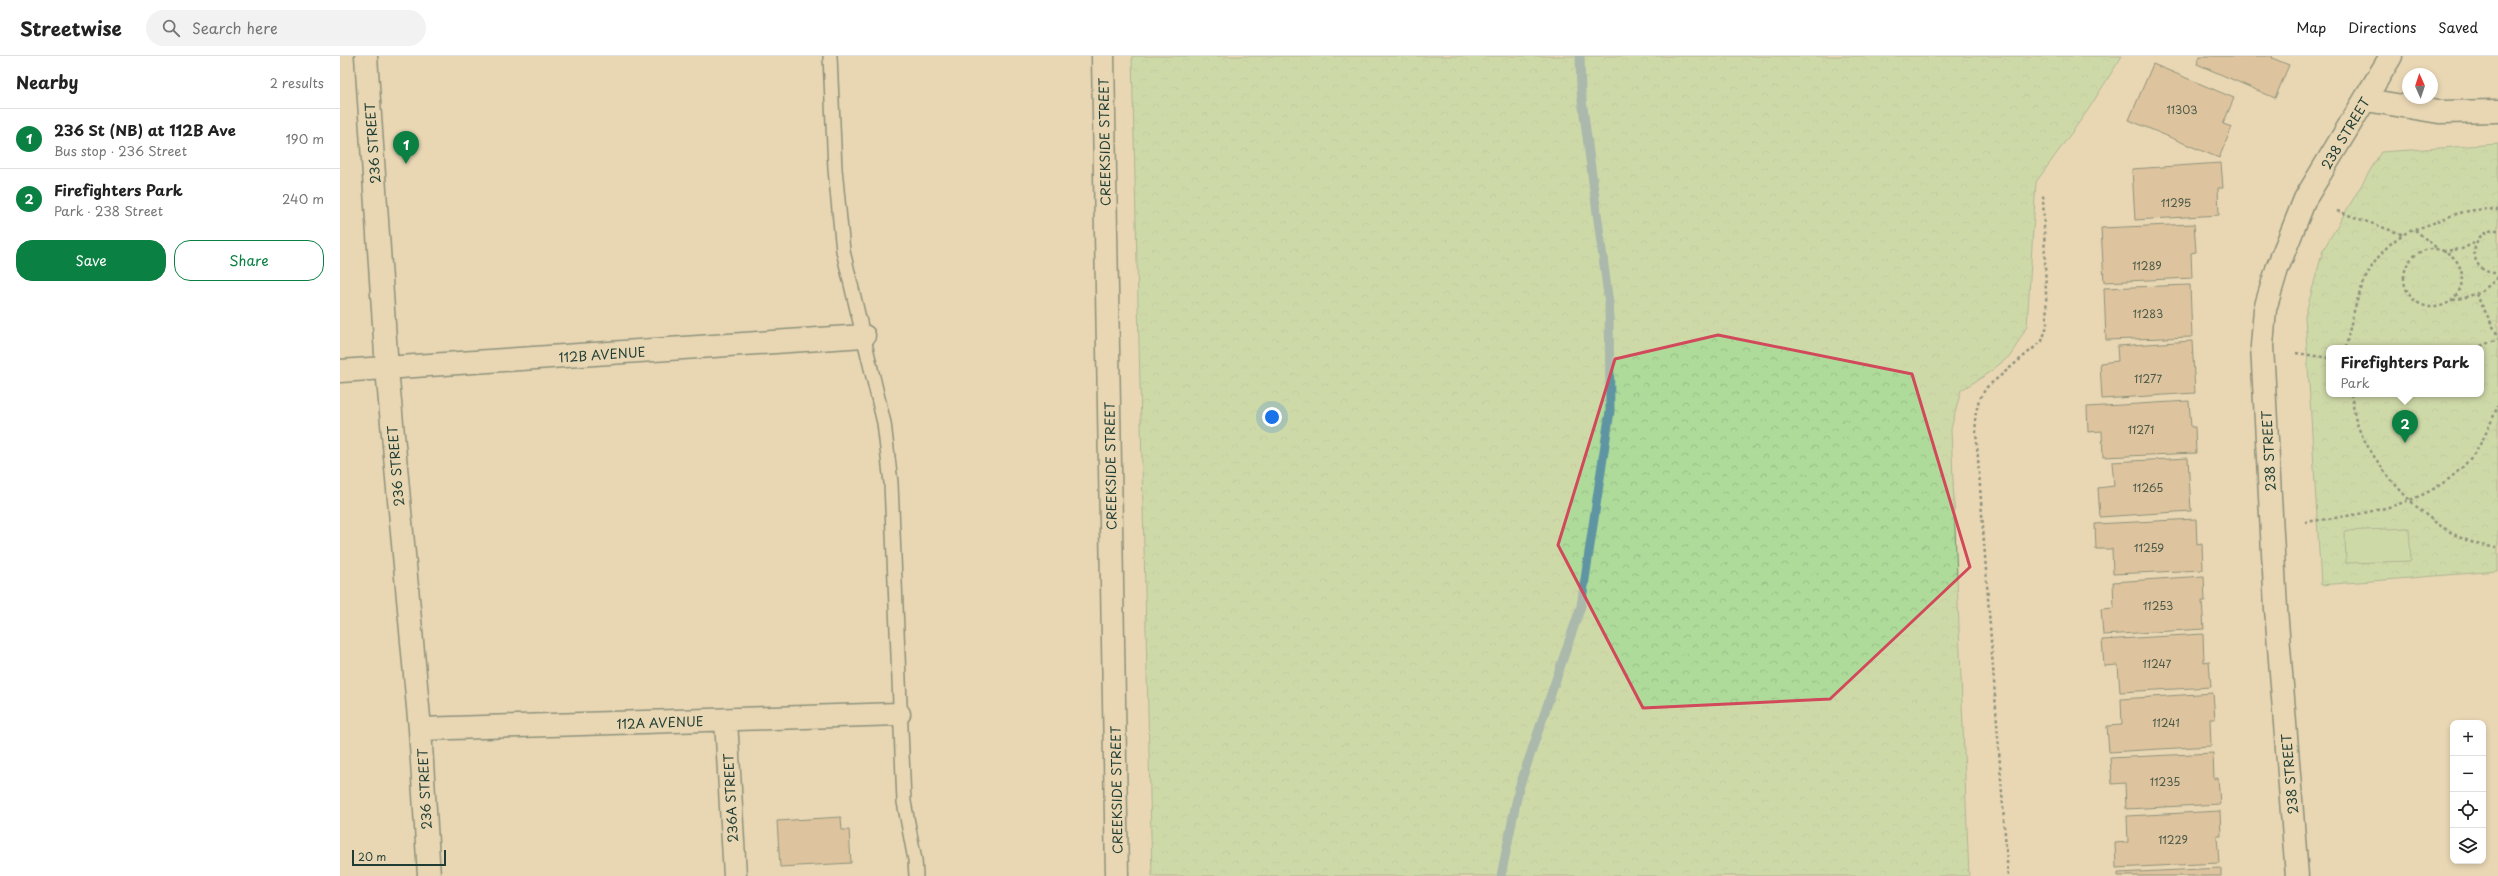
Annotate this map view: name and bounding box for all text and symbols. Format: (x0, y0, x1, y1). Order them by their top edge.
search box (146, 10, 426, 46)
text: Streetwise (20, 14, 122, 42)
text: Search here (192, 16, 278, 39)
icon: search (160, 17, 182, 39)
text: Map (2296, 17, 2326, 38)
text: Directions (2348, 17, 2416, 38)
text: Saved (2438, 17, 2478, 38)
north arrow (2402, 68, 2438, 104)
text: Nearby (16, 69, 78, 95)
text: 2 results (270, 73, 324, 92)
street label: CREEKSIDE STREET (1093, 78, 1115, 206)
street label: 238 STREET (2316, 93, 2374, 172)
house number: 11303 (2166, 101, 2198, 118)
street label: 236 STREET (360, 102, 384, 184)
text: 236 St (NB) at 112B Ave (54, 118, 236, 141)
text: 1 (26, 129, 32, 148)
text: 190 m (285, 129, 324, 148)
pin: 1 (393, 131, 419, 164)
text: Bus stop · 236 Street (54, 141, 187, 160)
text: Firefighters Park (54, 178, 183, 201)
text: 2 (24, 189, 34, 208)
text: 240 m (282, 189, 324, 208)
house number: 11295 (2161, 194, 2191, 211)
text: Park · 238 Street (54, 201, 163, 220)
button: Save (16, 240, 166, 281)
button: Share (174, 240, 324, 281)
house number: 11289 (2132, 257, 2162, 274)
house number: 11283 (2133, 305, 2163, 322)
street label: 112B AVENUE (558, 341, 646, 367)
popup (2326, 345, 2484, 397)
text: Firefighters Park (2341, 350, 2469, 373)
house number: 11277 (2134, 370, 2162, 387)
text: Park (2341, 373, 2370, 392)
street label: CREEKSIDE STREET (1099, 402, 1121, 530)
your location (1262, 407, 1282, 427)
street label: 238 STREET (2256, 410, 2280, 492)
pin: 2 (2392, 410, 2418, 443)
house number: 11271 (2128, 421, 2154, 438)
street label: 236 STREET (382, 425, 408, 507)
house number: 11265 (2133, 479, 2163, 496)
house number: 11259 (2134, 539, 2164, 556)
house number: 11253 (2143, 597, 2173, 614)
house number: 11247 (2143, 655, 2172, 672)
street label: 112A AVENUE (616, 711, 704, 733)
house number: 11241 (2152, 714, 2180, 731)
map controls (2450, 720, 2486, 864)
button: + (2450, 720, 2486, 756)
street label: CREEKSIDE STREET (1105, 726, 1127, 854)
street label: 238 STREET (2276, 733, 2302, 815)
street label: 236 STREET (412, 748, 436, 830)
street label: 236A STREET (718, 753, 742, 843)
button: − (2450, 756, 2486, 792)
house number: 11235 (2150, 773, 2180, 790)
button: locate (2450, 792, 2486, 828)
button: layers (2450, 828, 2486, 864)
house number: 11229 (2158, 831, 2188, 848)
scale bar (352, 848, 446, 867)
text: 20 m (358, 848, 386, 865)

